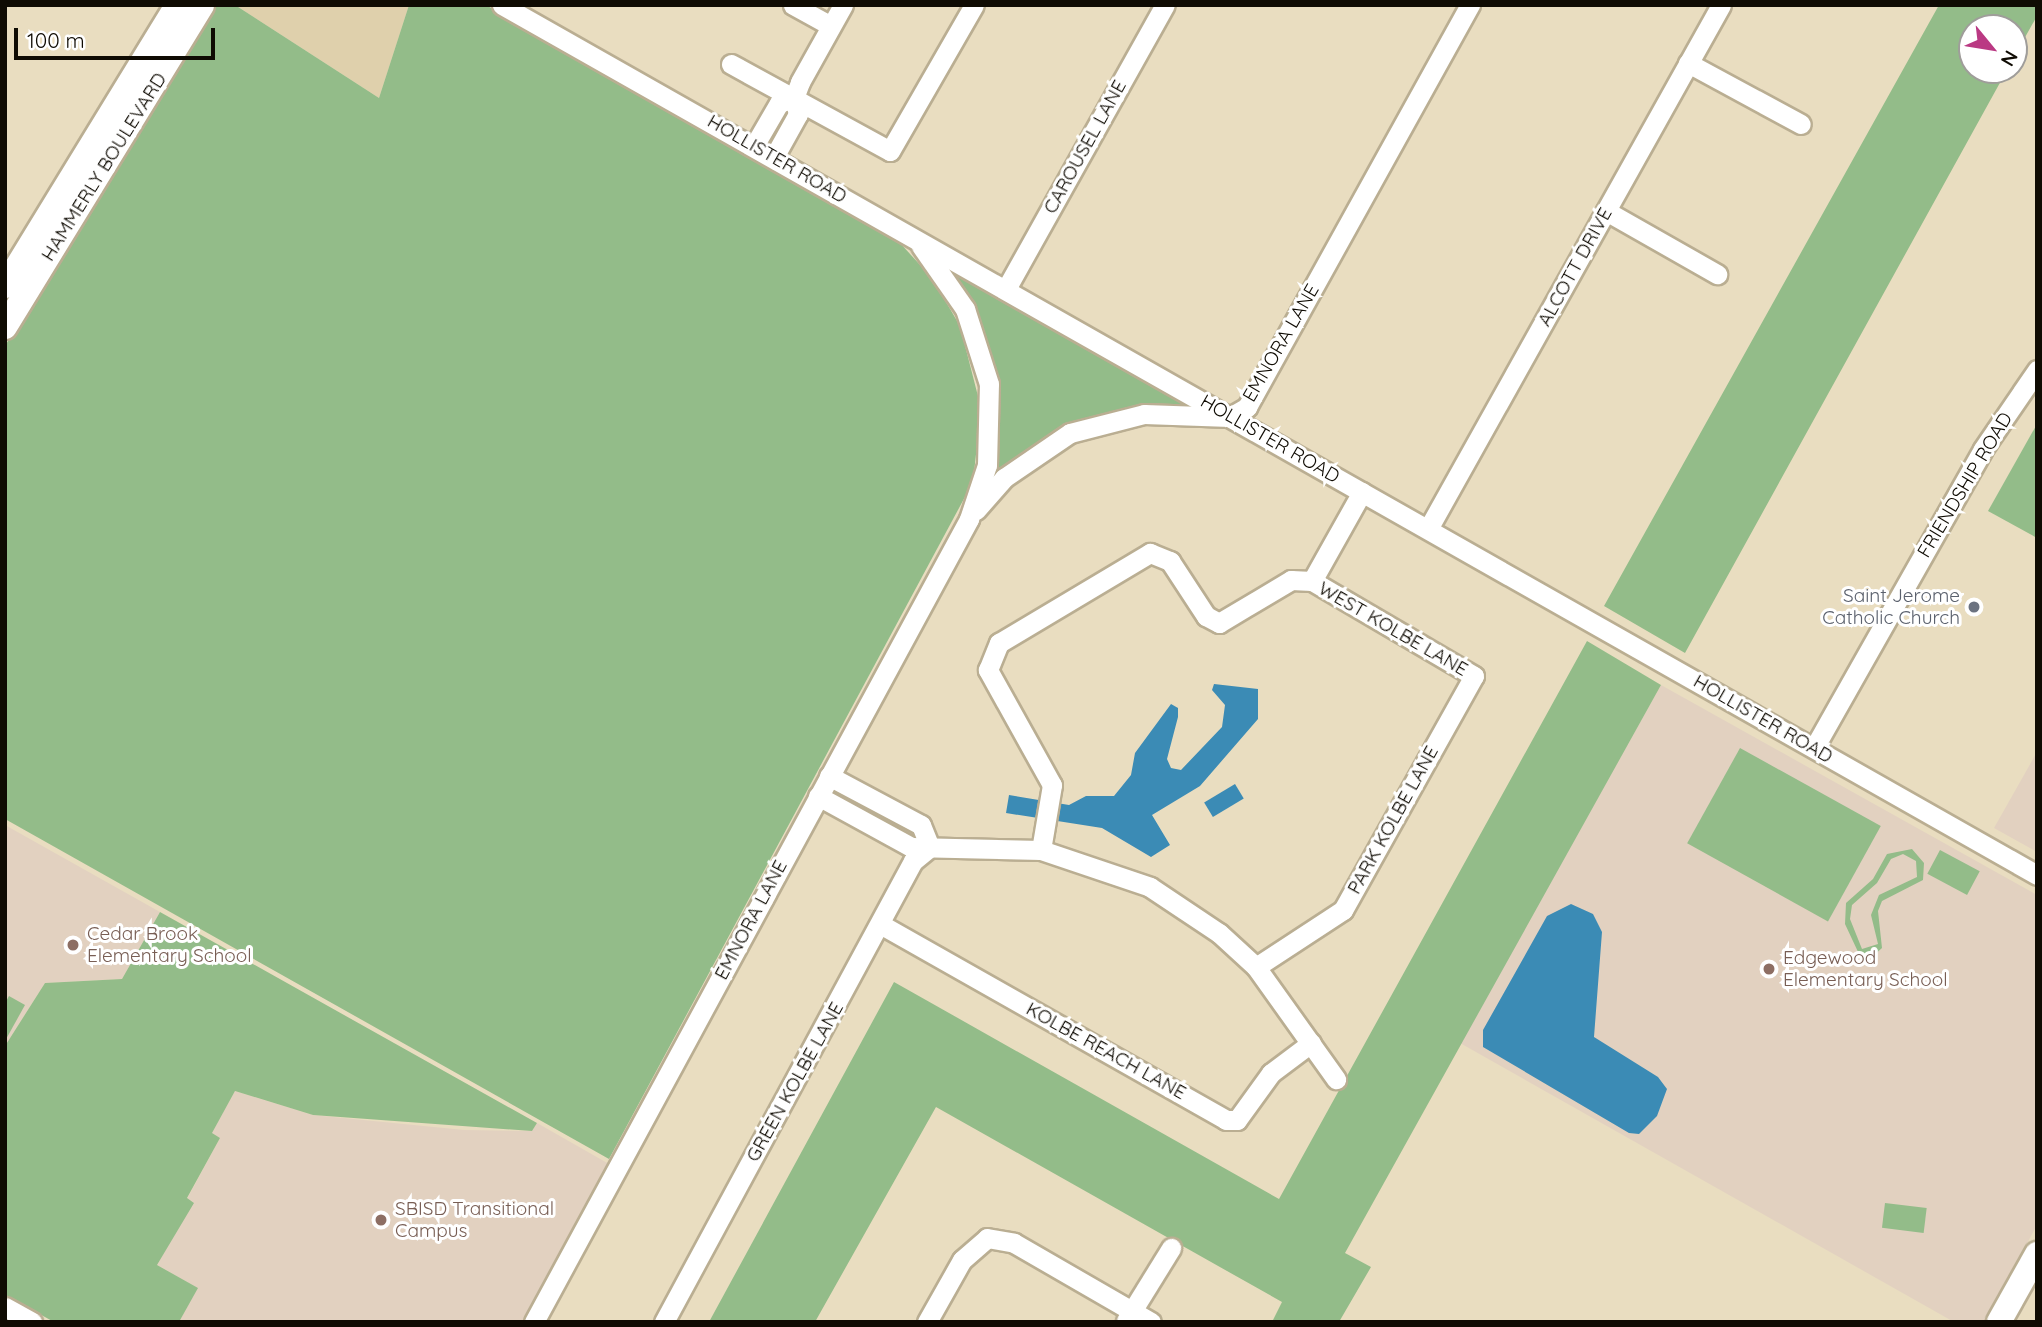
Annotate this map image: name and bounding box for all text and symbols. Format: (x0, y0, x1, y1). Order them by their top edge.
scale bar (18, 14, 219, 58)
north arrow (1958, 14, 2028, 84)
text: 100 m (27, 27, 85, 53)
text: N (1996, 46, 2023, 71)
street label: HAMMERLY BOULEVARD (37, 69, 171, 265)
street label: CAROUSEL LANE (1039, 76, 1131, 218)
street label: HOLLISTER ROAD (703, 110, 851, 208)
street label: ALCOTT DRIVE (1533, 204, 1617, 330)
street label: EMNORA LANE (1238, 280, 1324, 406)
street label: HOLLISTER ROAD (1196, 390, 1344, 488)
street label: FRIENDSHIP ROAD (1913, 408, 2017, 562)
street label: WEST KOLBE LANE (1314, 577, 1472, 681)
place label: Saint Jerome Catholic Church (1822, 585, 1960, 629)
marker: Saint Jerome Catholic Church (1966, 599, 1982, 615)
street label: HOLLISTER ROAD (1689, 670, 1837, 768)
street label: PARK KOLBE LANE (1343, 742, 1443, 898)
street label: EMNORA LANE (710, 856, 792, 984)
place label: Cedar Brook Elementary School (87, 923, 252, 967)
marker: Cedar Brook Elementary School (65, 937, 81, 953)
place label: Edgewood Elementary School (1783, 947, 1948, 991)
marker: Edgewood Elementary School (1761, 961, 1777, 977)
street label: GREEN KOLBE LANE (742, 998, 848, 1166)
street label: KOLBE REACH LANE (1022, 998, 1190, 1104)
place label: SBISD Transitional Campus (395, 1198, 554, 1242)
marker: SBISD Transitional Campus (373, 1212, 389, 1228)

